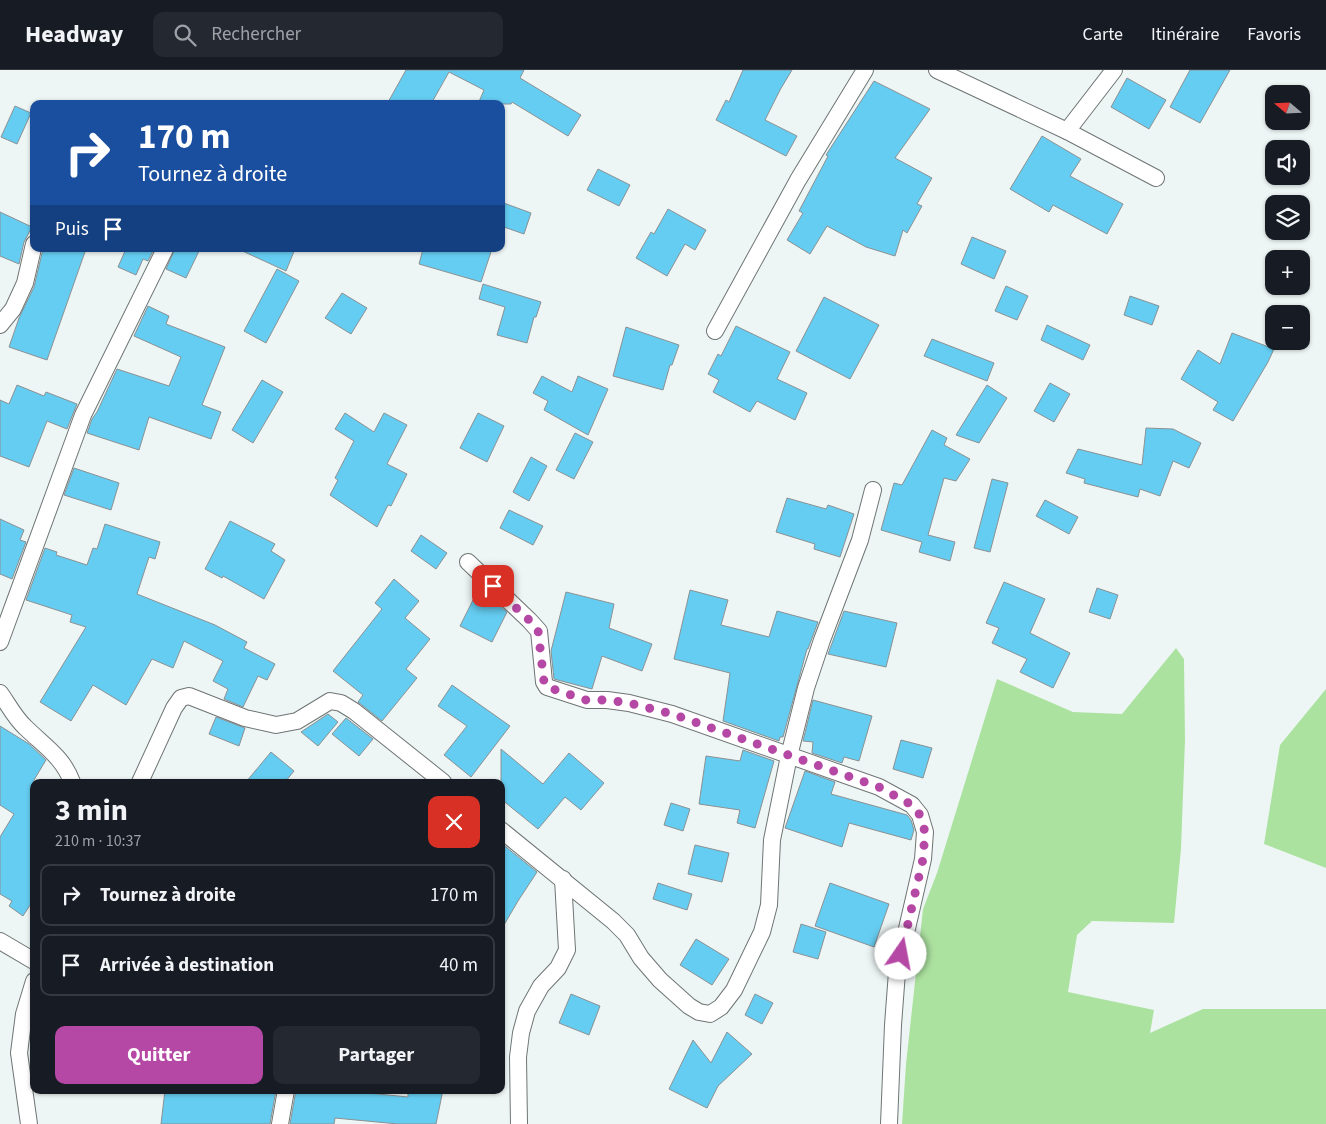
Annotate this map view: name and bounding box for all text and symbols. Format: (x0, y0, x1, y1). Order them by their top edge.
search box (153, 12, 503, 57)
text: Headway (25, 17, 123, 52)
icon: search (171, 21, 199, 49)
text: Rechercher (211, 21, 301, 48)
text: Carte (1083, 22, 1123, 47)
text: Itinéraire (1151, 22, 1219, 47)
text: Favoris (1247, 22, 1301, 47)
north arrow (1265, 85, 1310, 130)
map controls (1265, 85, 1310, 350)
text: 170 m (138, 112, 230, 162)
icon: right (55, 120, 120, 185)
button: sound (1265, 140, 1310, 185)
text: Tournez à droite (138, 158, 287, 190)
button: layers (1265, 195, 1310, 240)
icon: arrive (99, 215, 127, 243)
text: Puis (55, 216, 89, 243)
button: + (1265, 250, 1310, 295)
button: − (1265, 305, 1310, 350)
pin (472, 565, 514, 607)
icon: arrive (479, 572, 507, 600)
text: 3 min (55, 789, 128, 832)
button: close (428, 796, 480, 848)
text: 210 m · 10:37 (55, 830, 142, 852)
icon: right (57, 881, 85, 909)
text: Tournez à droite (100, 882, 236, 909)
text: 170 m (430, 882, 478, 909)
position arrow (874, 927, 926, 979)
icon: arrive (57, 951, 85, 979)
text: Arrivée à destination (100, 952, 274, 979)
text: 40 m (440, 952, 478, 979)
button: Quitter (55, 1026, 263, 1084)
button: Partager (273, 1026, 480, 1084)

